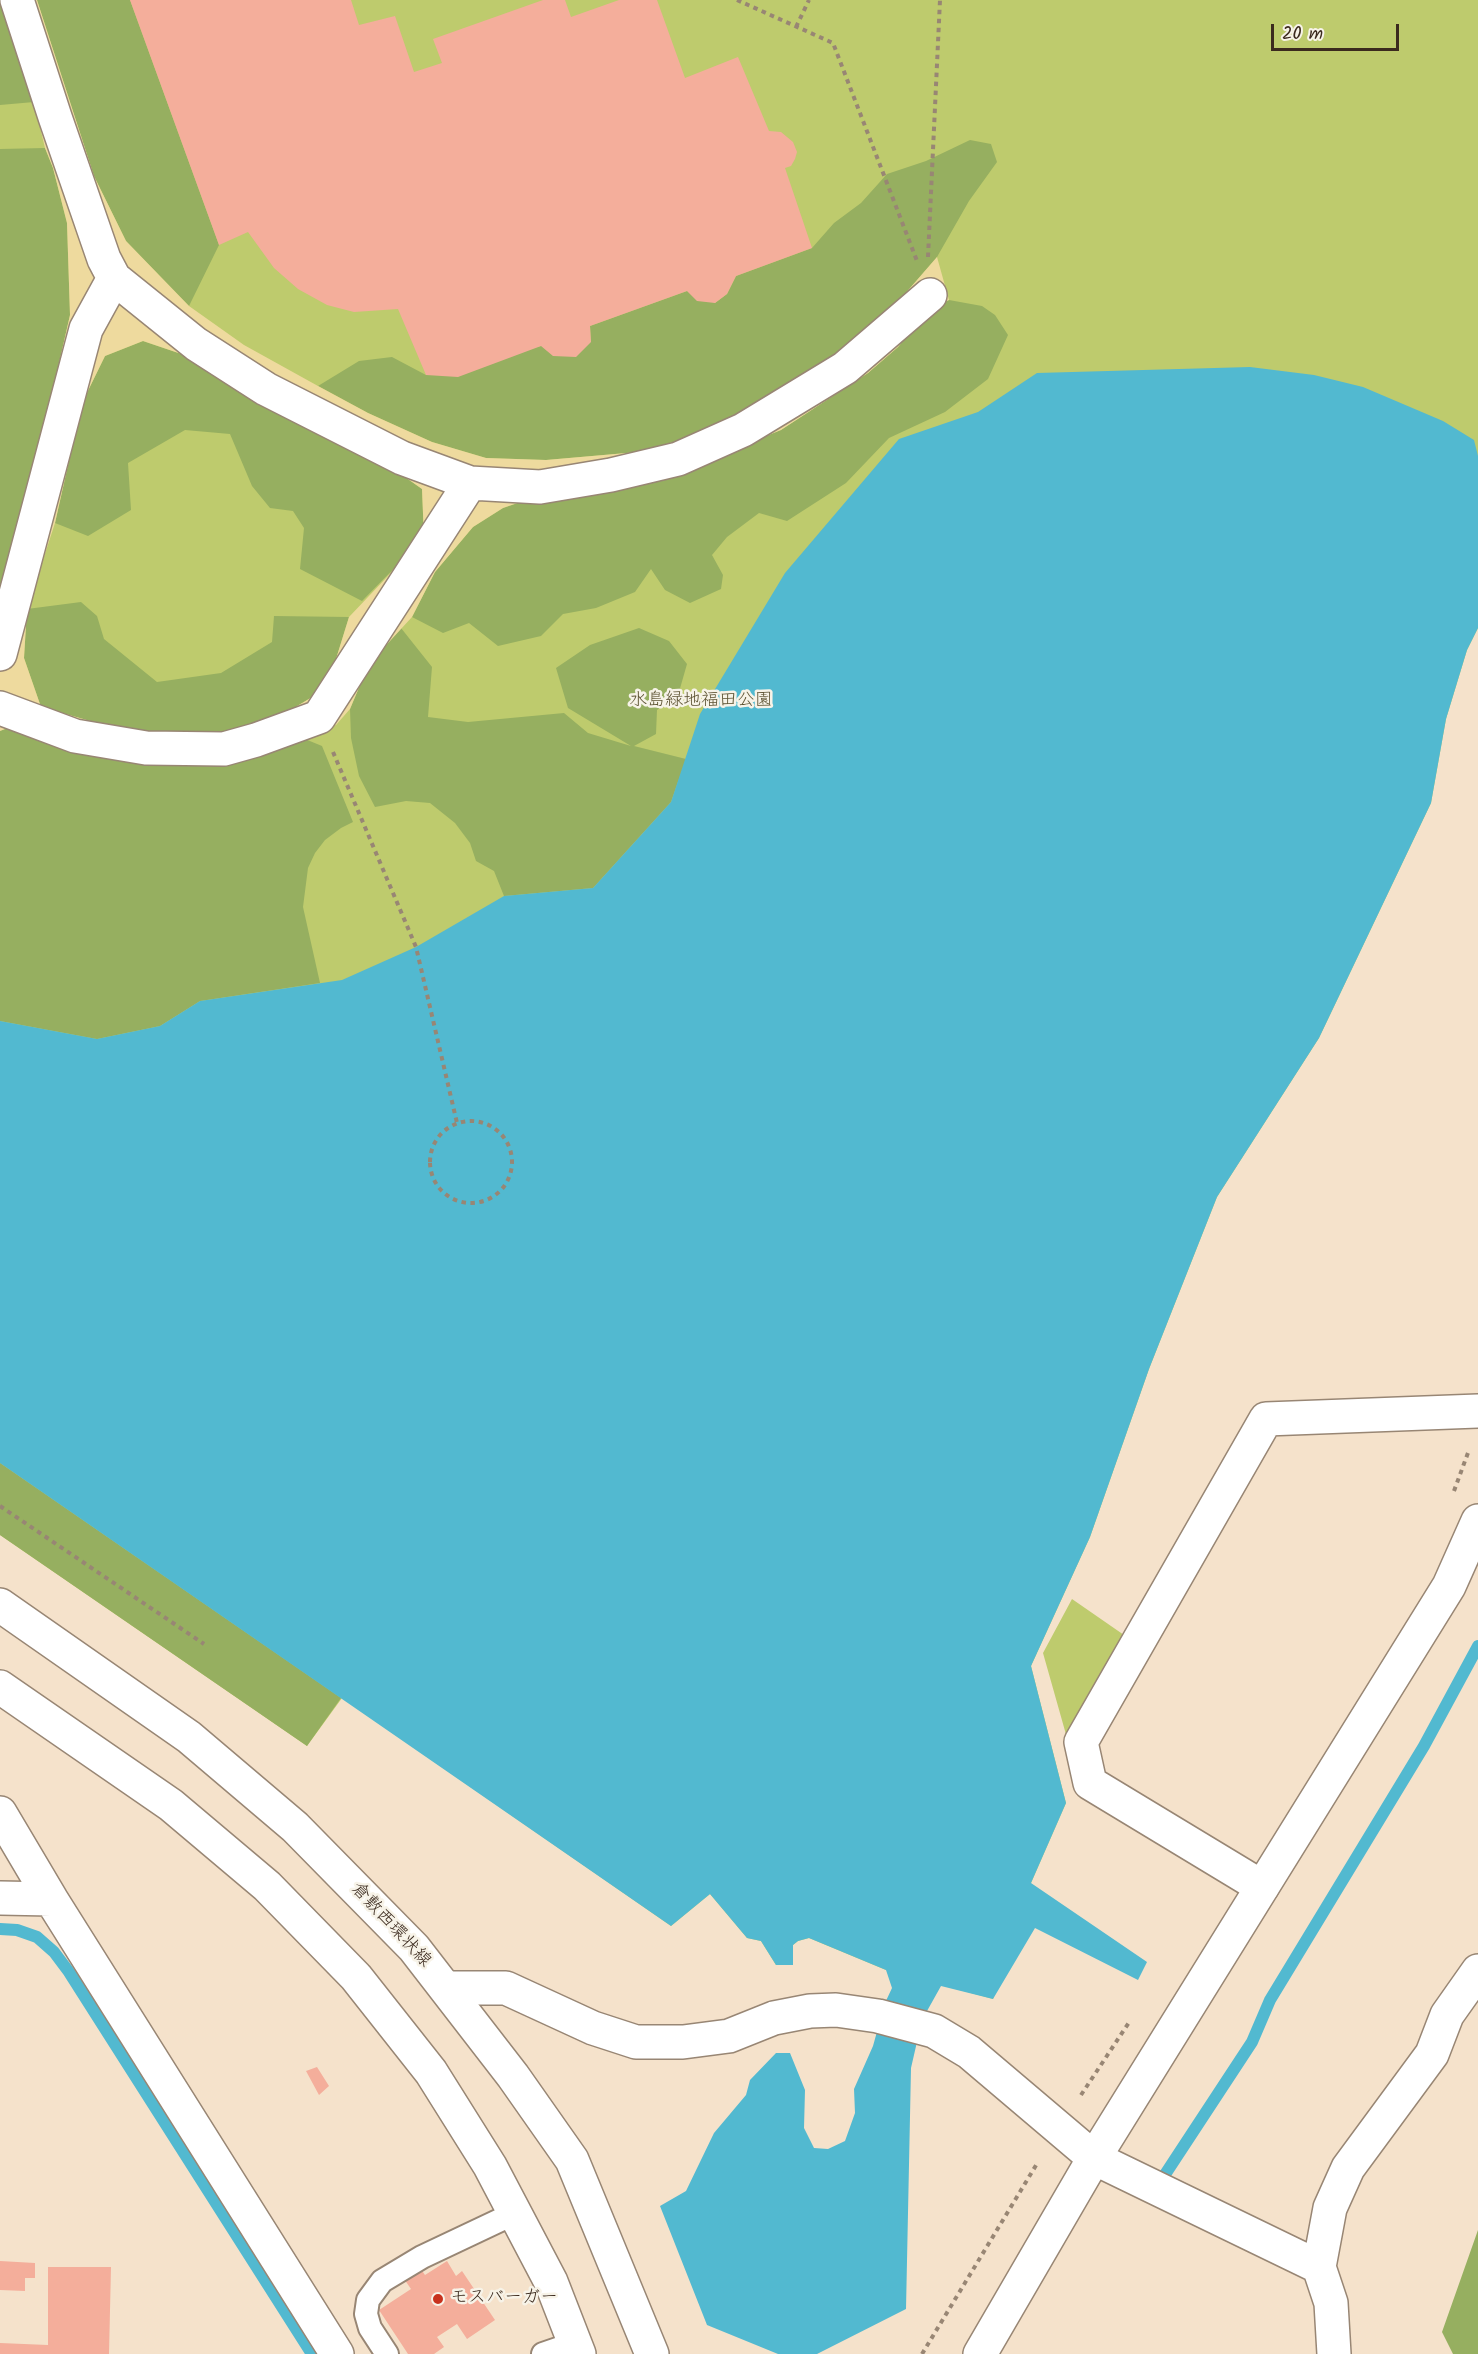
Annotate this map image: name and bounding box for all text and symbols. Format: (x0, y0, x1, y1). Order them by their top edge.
scale bar (1274, 12, 1402, 50)
text: 20 m (1282, 20, 1323, 49)
park label: 水島緑地福田公園 (629, 691, 773, 713)
street label: 倉敷西環状線 (345, 1879, 435, 1973)
place label: モスバーガー (450, 2288, 558, 2310)
marker: モスバーガー (431, 2292, 445, 2306)

